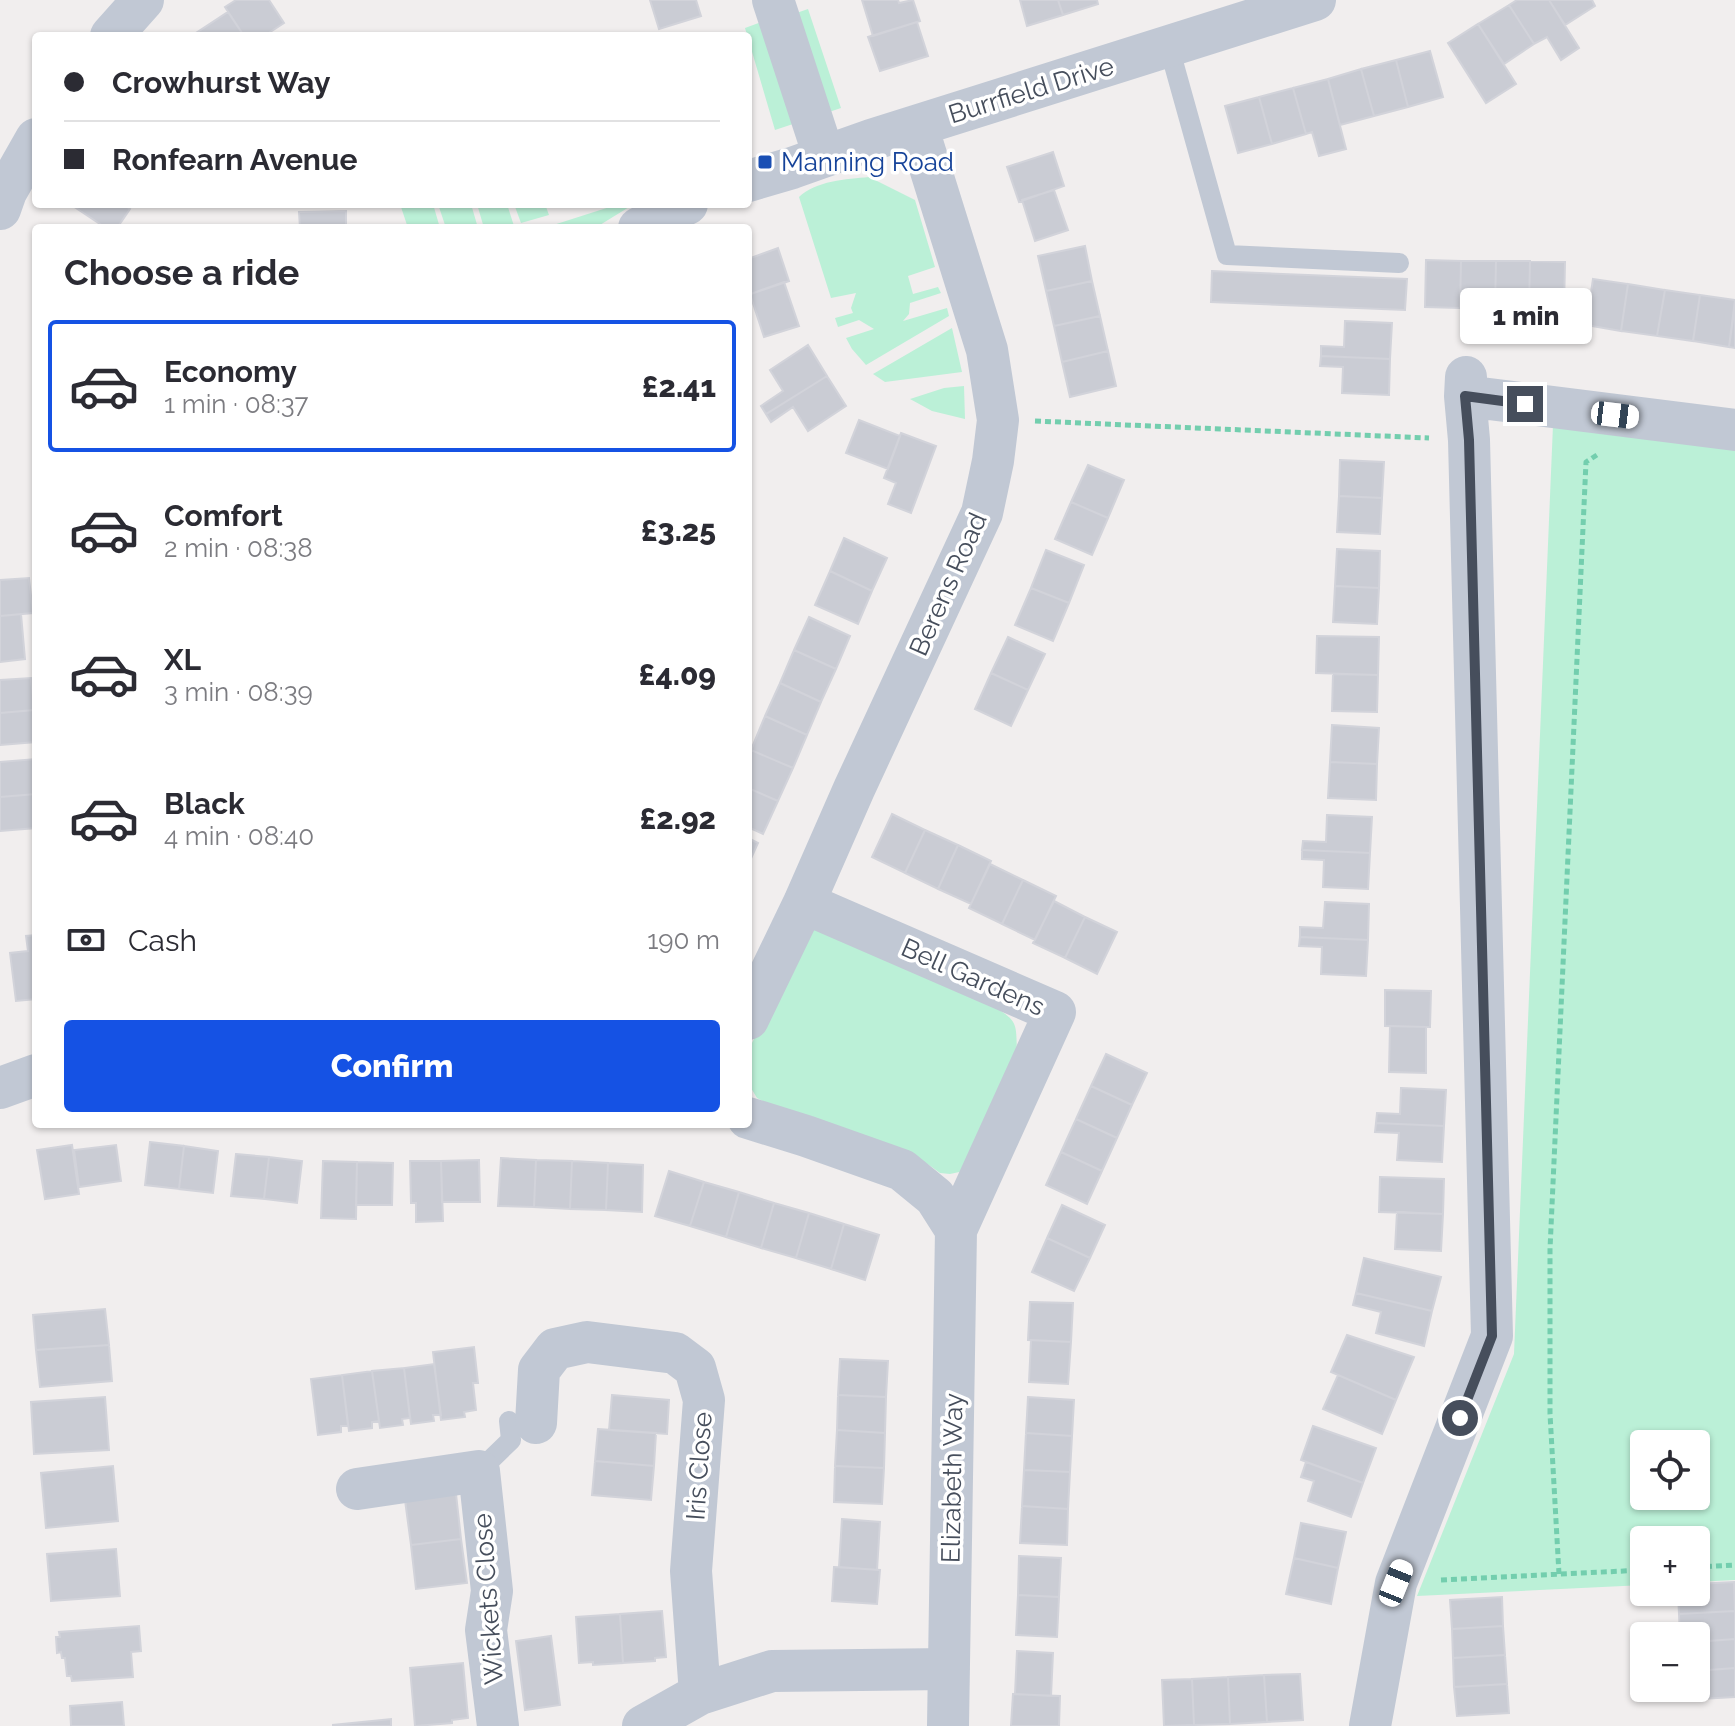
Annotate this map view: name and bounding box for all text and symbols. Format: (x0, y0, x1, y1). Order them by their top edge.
street label: Burrfield Drive (945, 51, 1117, 129)
text: Crowhurst Way (112, 65, 330, 100)
text: Ronfearn Avenue (112, 142, 357, 177)
place label: Manning Road (781, 147, 954, 177)
marker: Manning Road (756, 153, 774, 171)
text: Choose a ride (64, 251, 299, 293)
callout: 1 min (1459, 288, 1591, 344)
text: 1 min (1493, 301, 1559, 331)
icon: car (68, 350, 140, 422)
text: Economy (164, 354, 297, 389)
text: £2.41 (642, 369, 716, 404)
route end (1507, 386, 1543, 422)
text: 1 min · 08:37 (164, 389, 309, 419)
car (1590, 400, 1640, 430)
icon: car (68, 494, 140, 566)
text: Comfort (164, 498, 283, 533)
street label: Berens Road (903, 508, 993, 660)
text: £3.25 (641, 513, 716, 548)
text: 2 min · 08:38 (164, 533, 313, 563)
icon: car (68, 638, 140, 710)
text: XL (164, 642, 201, 677)
text: £4.09 (638, 657, 716, 692)
text: 3 min · 08:39 (164, 677, 313, 707)
icon: car (68, 782, 140, 854)
text: Black (164, 786, 245, 821)
text: £2.92 (639, 801, 716, 836)
text: 4 min · 08:40 (164, 821, 314, 851)
icon: cash (64, 918, 108, 962)
text: Cash (128, 923, 197, 958)
text: 190 m (647, 925, 720, 955)
street label: Bell Gardens (897, 932, 1049, 1022)
button: Confirm (64, 1020, 720, 1112)
street label: Elizabeth Way (936, 1393, 968, 1563)
route start (1442, 1400, 1478, 1436)
street label: Iris Close (680, 1411, 718, 1521)
map controls (1630, 1430, 1710, 1702)
button: locate (1630, 1430, 1710, 1510)
street label: Wickets Close (467, 1512, 509, 1686)
button: + (1630, 1526, 1710, 1606)
car (1376, 1556, 1416, 1610)
button: − (1630, 1622, 1710, 1702)

